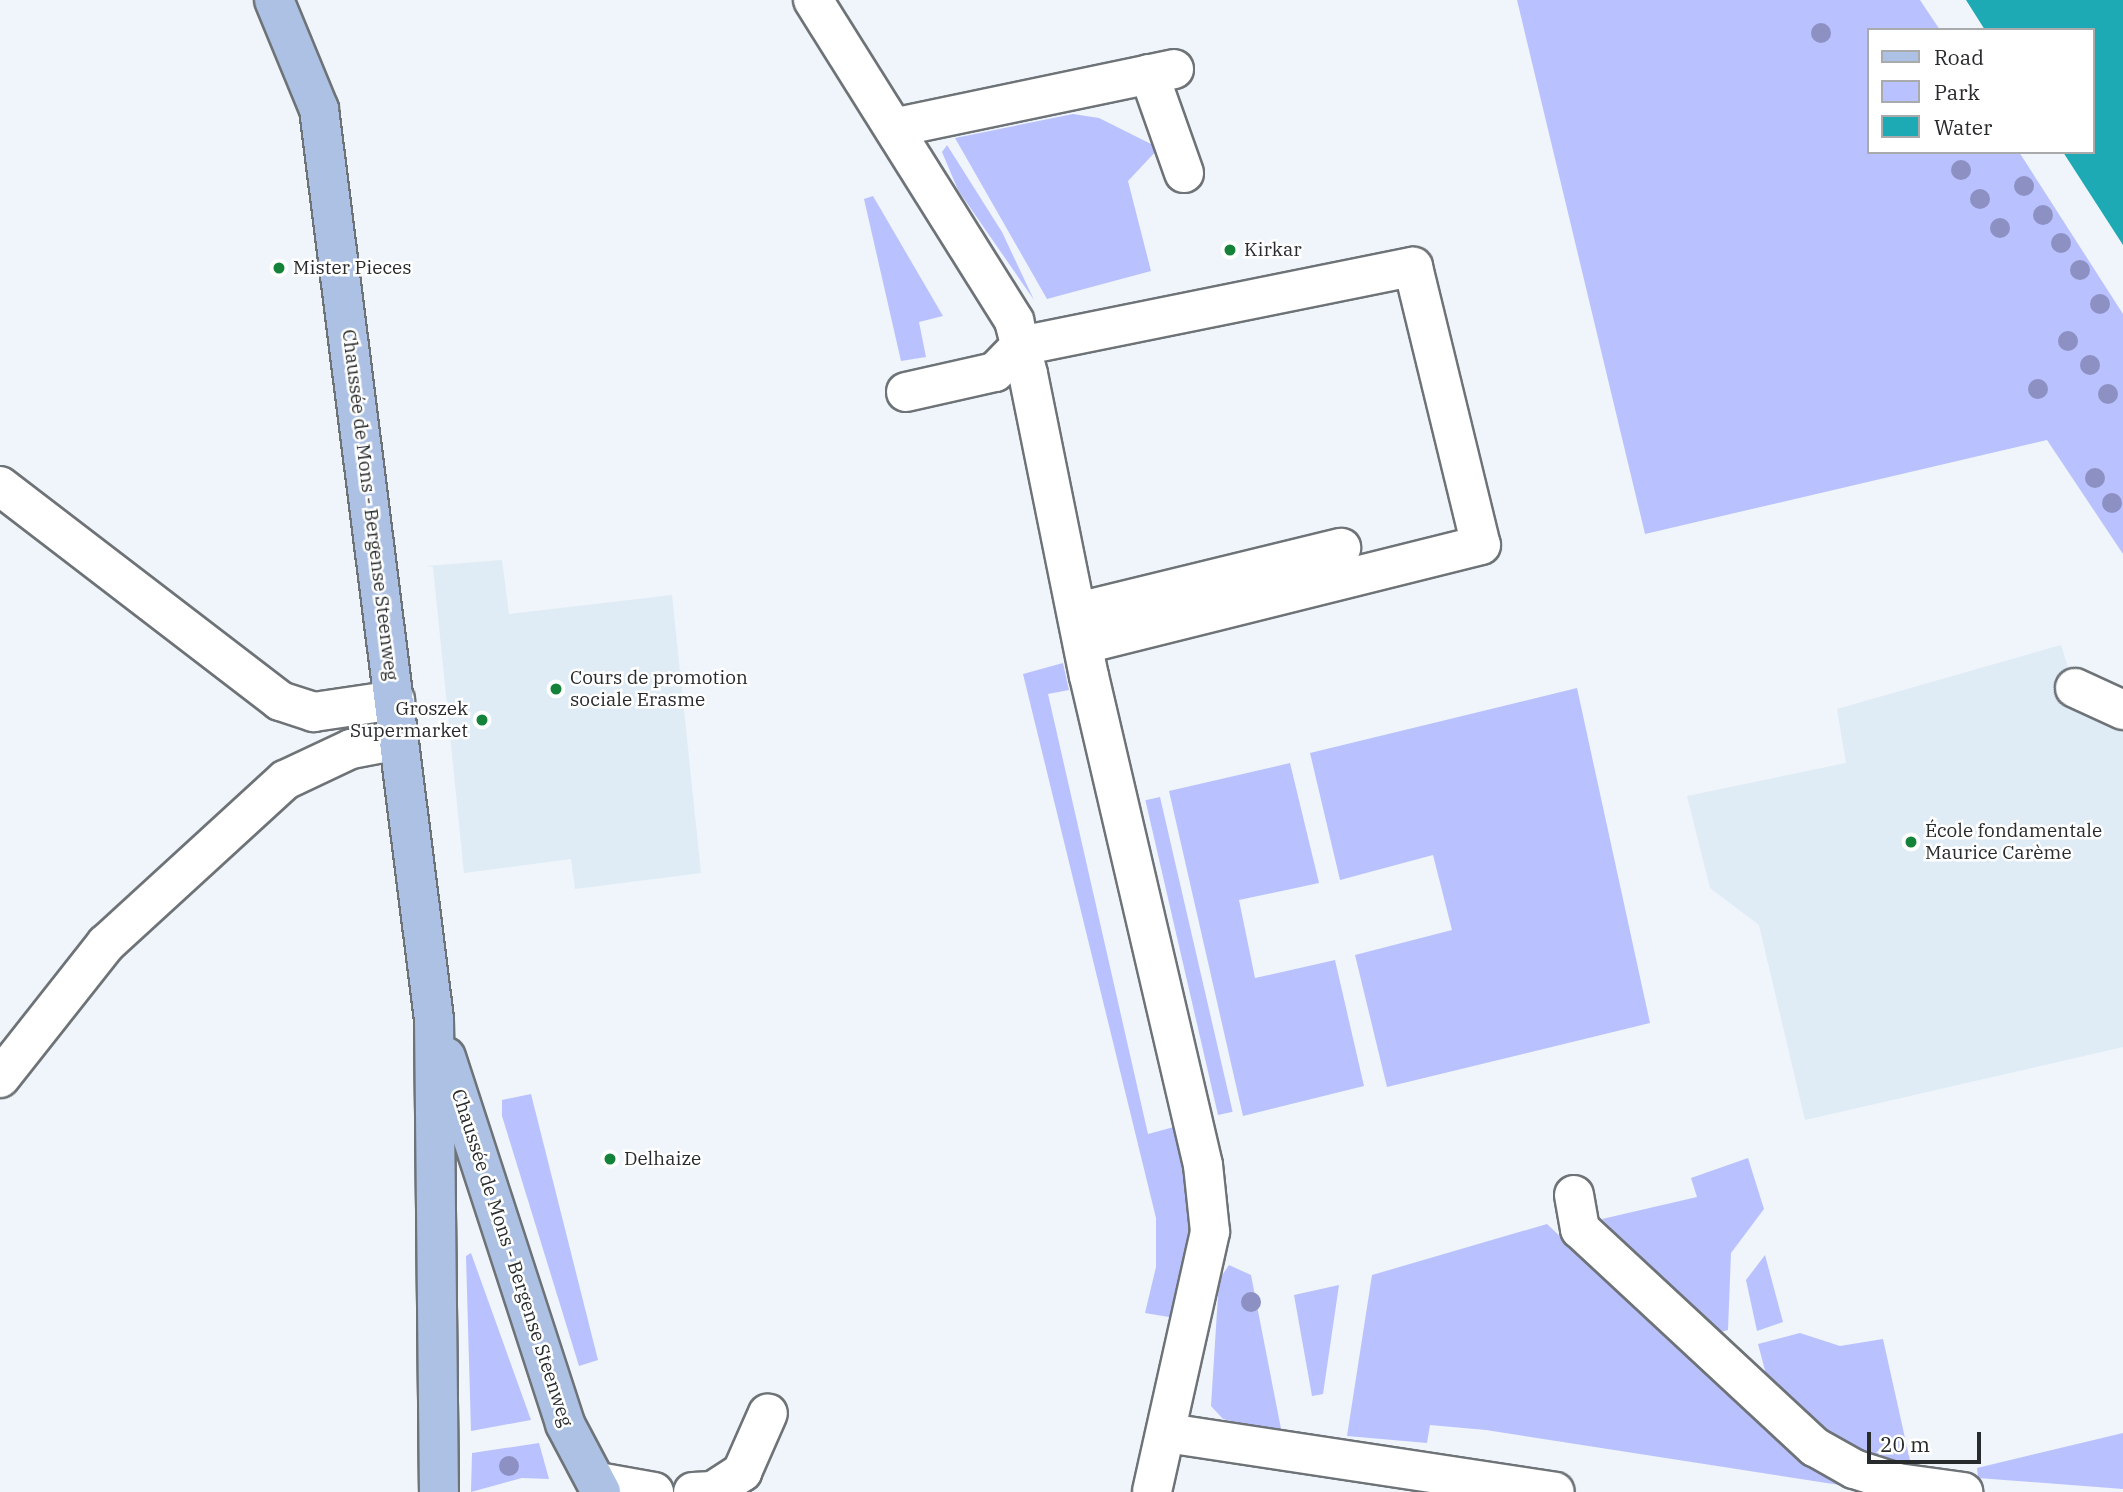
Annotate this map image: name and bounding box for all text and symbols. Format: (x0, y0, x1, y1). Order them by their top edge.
legend (1868, 28, 2095, 154)
text: Road (1934, 43, 1984, 71)
text: Park (1934, 78, 1980, 106)
text: Water (1934, 113, 1992, 141)
place label: Kirkar (1244, 239, 1302, 261)
marker: Kirkar (1222, 242, 1238, 258)
place label: Mister Pieces (293, 257, 412, 279)
marker: Mister Pieces (271, 260, 287, 276)
street label: Chaussée de Mons - Bergense Steenweg (337, 328, 403, 682)
place label: Cours de promotion sociale Erasme (570, 667, 748, 711)
marker: Cours de promotion sociale Erasme (548, 681, 564, 697)
place label: Groszek Supermarket (350, 698, 468, 742)
marker: Groszek Supermarket (474, 712, 490, 728)
place label: École fondamentale Maurice Carème (1925, 820, 2102, 864)
marker: École fondamentale Maurice Carème (1903, 834, 1919, 850)
street label: Chaussée de Mons - Bergense Steenweg (447, 1086, 577, 1430)
place label: Delhaize (624, 1148, 701, 1170)
marker: Delhaize (602, 1151, 618, 1167)
scale bar (1871, 1418, 1985, 1462)
text: 20 m (1880, 1430, 1930, 1458)

